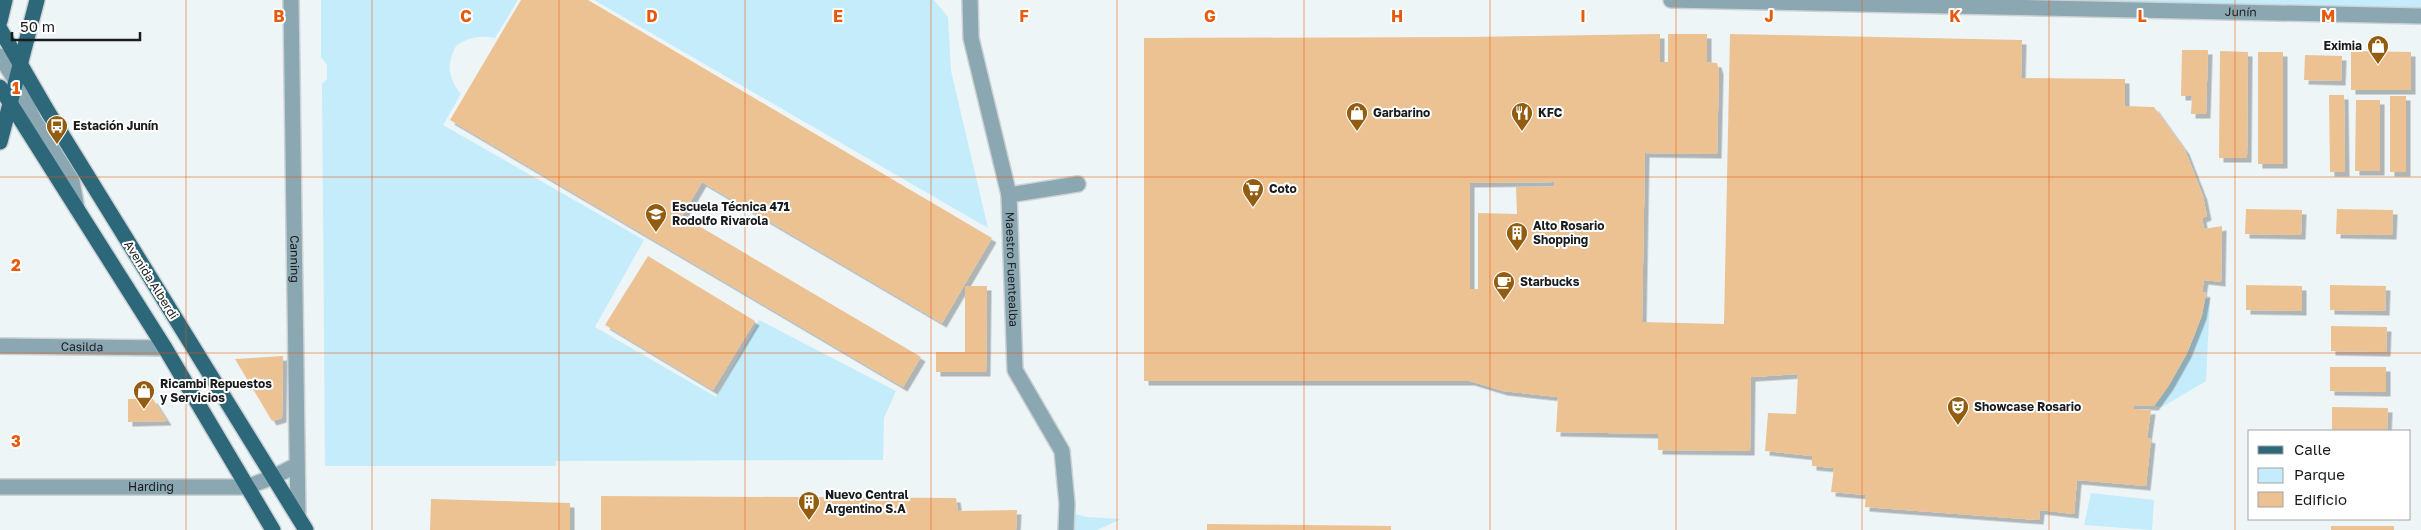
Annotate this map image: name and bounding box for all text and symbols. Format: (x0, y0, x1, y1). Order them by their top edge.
street label: Junín (2225, 4, 2257, 19)
text: B (273, 6, 285, 26)
text: C (460, 6, 472, 26)
text: D (646, 6, 658, 26)
text: E (833, 6, 843, 26)
text: F (1019, 6, 1029, 26)
text: G (1204, 6, 1216, 26)
text: H (1391, 6, 1403, 26)
text: I (1580, 6, 1586, 26)
text: J (1764, 6, 1774, 26)
text: K (1949, 6, 1961, 26)
text: L (2137, 6, 2147, 26)
text: M (2321, 6, 2335, 26)
scale bar (12, 10, 140, 42)
text: 50 m (20, 17, 55, 35)
shop icon: Eximia (2366, 34, 2390, 65)
place label: Eximia (2324, 38, 2362, 53)
text: 1 (12, 78, 20, 98)
shop icon: Garbarino (1345, 101, 1369, 132)
restaurant icon: KFC (1510, 101, 1534, 132)
place label: Garbarino (1373, 105, 1430, 120)
place label: KFC (1538, 105, 1563, 120)
bus stop icon: Estación Junín (45, 114, 69, 145)
place label: Estación Junín (73, 118, 158, 133)
supermarket icon: Coto (1241, 177, 1265, 208)
place label: Coto (1269, 181, 1297, 196)
place label: Escuela Técnica 471 Rodolfo Rivarola (672, 199, 790, 228)
school or university icon: Escuela Técnica 471 Rodolfo Rivarola (644, 202, 668, 233)
street label: Maestro Fuentealba (1003, 212, 1022, 327)
place label: Alto Rosario Shopping (1533, 218, 1604, 247)
building icon: Alto Rosario Shopping (1505, 221, 1529, 252)
street label: Canning (287, 235, 303, 283)
street label: Avenida Alberdi (121, 238, 182, 322)
text: 2 (11, 255, 21, 275)
cafe icon: Starbucks (1492, 270, 1516, 301)
place label: Starbucks (1520, 274, 1580, 289)
street label: Casilda (61, 339, 103, 354)
place label: Ricambi Repuestos y Servicios (160, 376, 272, 405)
shop icon: Ricambi Repuestos y Servicios (132, 379, 156, 410)
theatre icon: Showcase Rosario (1946, 395, 1970, 426)
place label: Showcase Rosario (1974, 399, 2081, 414)
legend (2248, 430, 2411, 520)
text: 3 (11, 431, 21, 451)
text: Calle (2294, 440, 2331, 458)
text: Parque (2294, 465, 2345, 483)
street label: Harding (128, 479, 174, 494)
place label: Nuevo Central Argentino S.A (825, 487, 908, 516)
building icon: Nuevo Central Argentino S.A (797, 490, 821, 521)
text: Edificio (2294, 490, 2347, 508)

